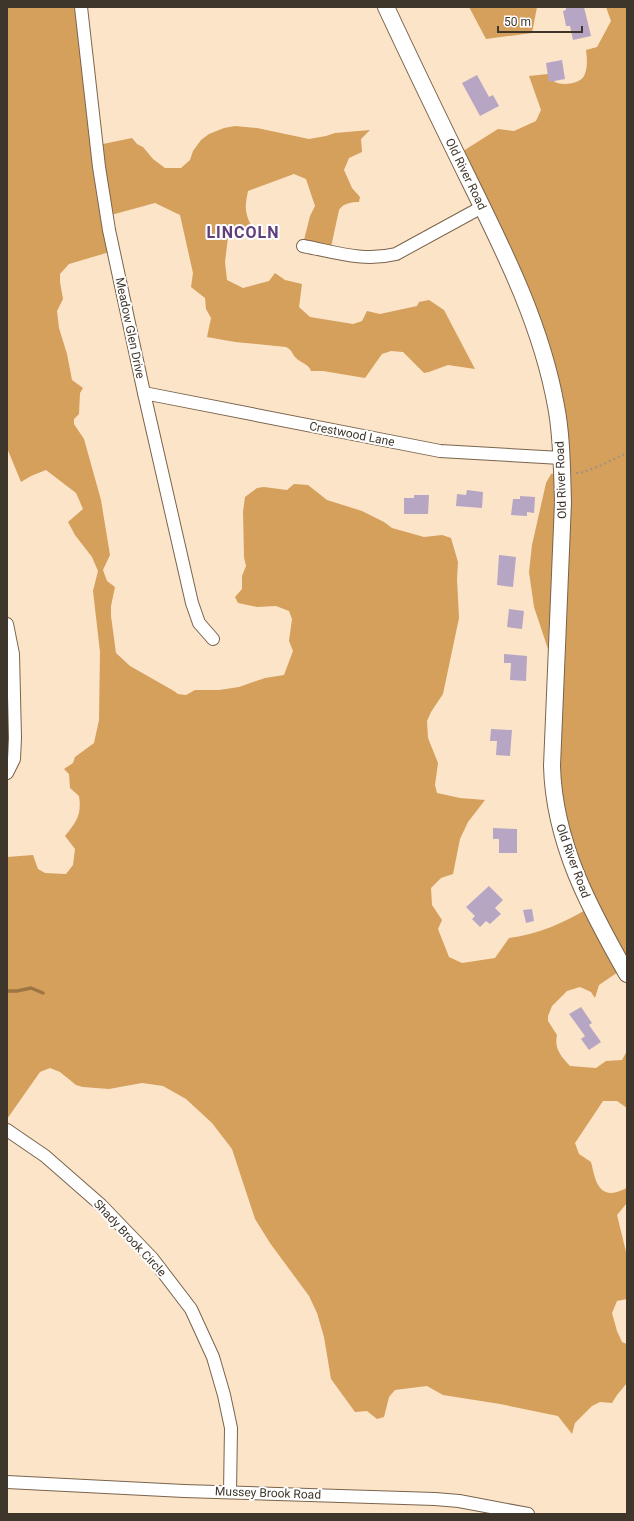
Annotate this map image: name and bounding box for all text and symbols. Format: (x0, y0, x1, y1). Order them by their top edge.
scale bar (498, 8, 582, 34)
text: 50 m (504, 15, 531, 29)
street label: Old River Road (443, 136, 489, 212)
district label: LINCOLN (206, 223, 280, 242)
street label: Meadow Glen Drive (112, 276, 148, 380)
street label: Crestwood Lane (308, 419, 396, 449)
street label: Old River Road (553, 441, 569, 519)
street label: Old River Road (553, 822, 593, 900)
street label: Shady Brook Circle (91, 1197, 169, 1279)
street label: Mussey Brook Road (215, 1484, 321, 1502)

